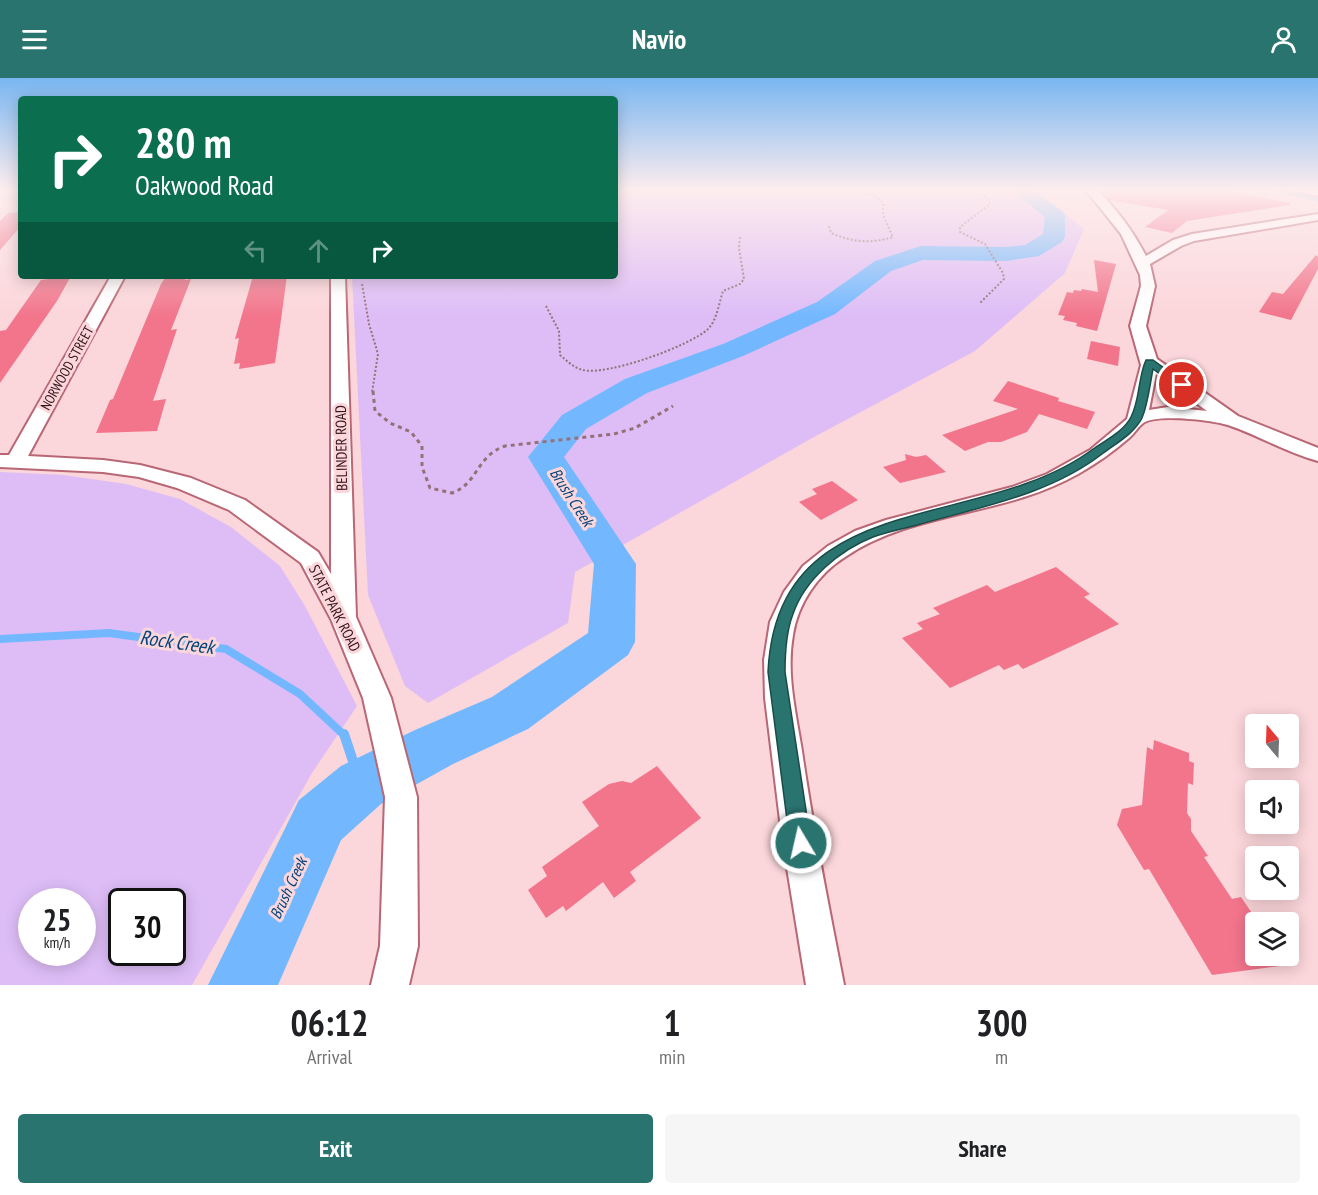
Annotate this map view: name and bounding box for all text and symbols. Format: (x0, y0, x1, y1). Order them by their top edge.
text: Navio (632, 22, 686, 56)
icon: menu (18, 23, 51, 56)
icon: person (1267, 23, 1300, 56)
text: 280 m (135, 115, 232, 170)
icon: right (36, 120, 114, 198)
text: Oakwood Road (135, 168, 274, 202)
icon: left (239, 234, 272, 267)
icon: ahead (302, 234, 335, 267)
icon: right (365, 234, 398, 267)
street label: NORWOOD STREET (36, 322, 98, 413)
pin (1156, 359, 1207, 410)
icon: arrive (1165, 368, 1198, 401)
street label: BELINDER ROAD (331, 405, 351, 491)
water label: Brush Creek (546, 464, 599, 531)
street label: STATE PARK ROAD (305, 561, 365, 655)
water label: Rock Creek (138, 624, 218, 660)
north arrow (1245, 714, 1299, 768)
map controls (1245, 714, 1299, 966)
button: sound (1245, 780, 1299, 834)
position arrow (769, 811, 833, 875)
button: search (1245, 846, 1299, 900)
water label: Brush Creek (265, 852, 312, 922)
speed limit sign: 30 (108, 888, 186, 966)
text: 25 (43, 900, 71, 939)
button: layers (1245, 912, 1299, 966)
text: km/h (44, 933, 70, 952)
text: 06:12 (291, 999, 368, 1046)
text: 1 (663, 999, 681, 1046)
text: 300 (976, 999, 1027, 1046)
text: Arrival (307, 1044, 352, 1070)
text: min (659, 1044, 685, 1070)
text: m (995, 1044, 1008, 1070)
button: Exit (18, 1114, 653, 1183)
button: Share (665, 1114, 1300, 1183)

